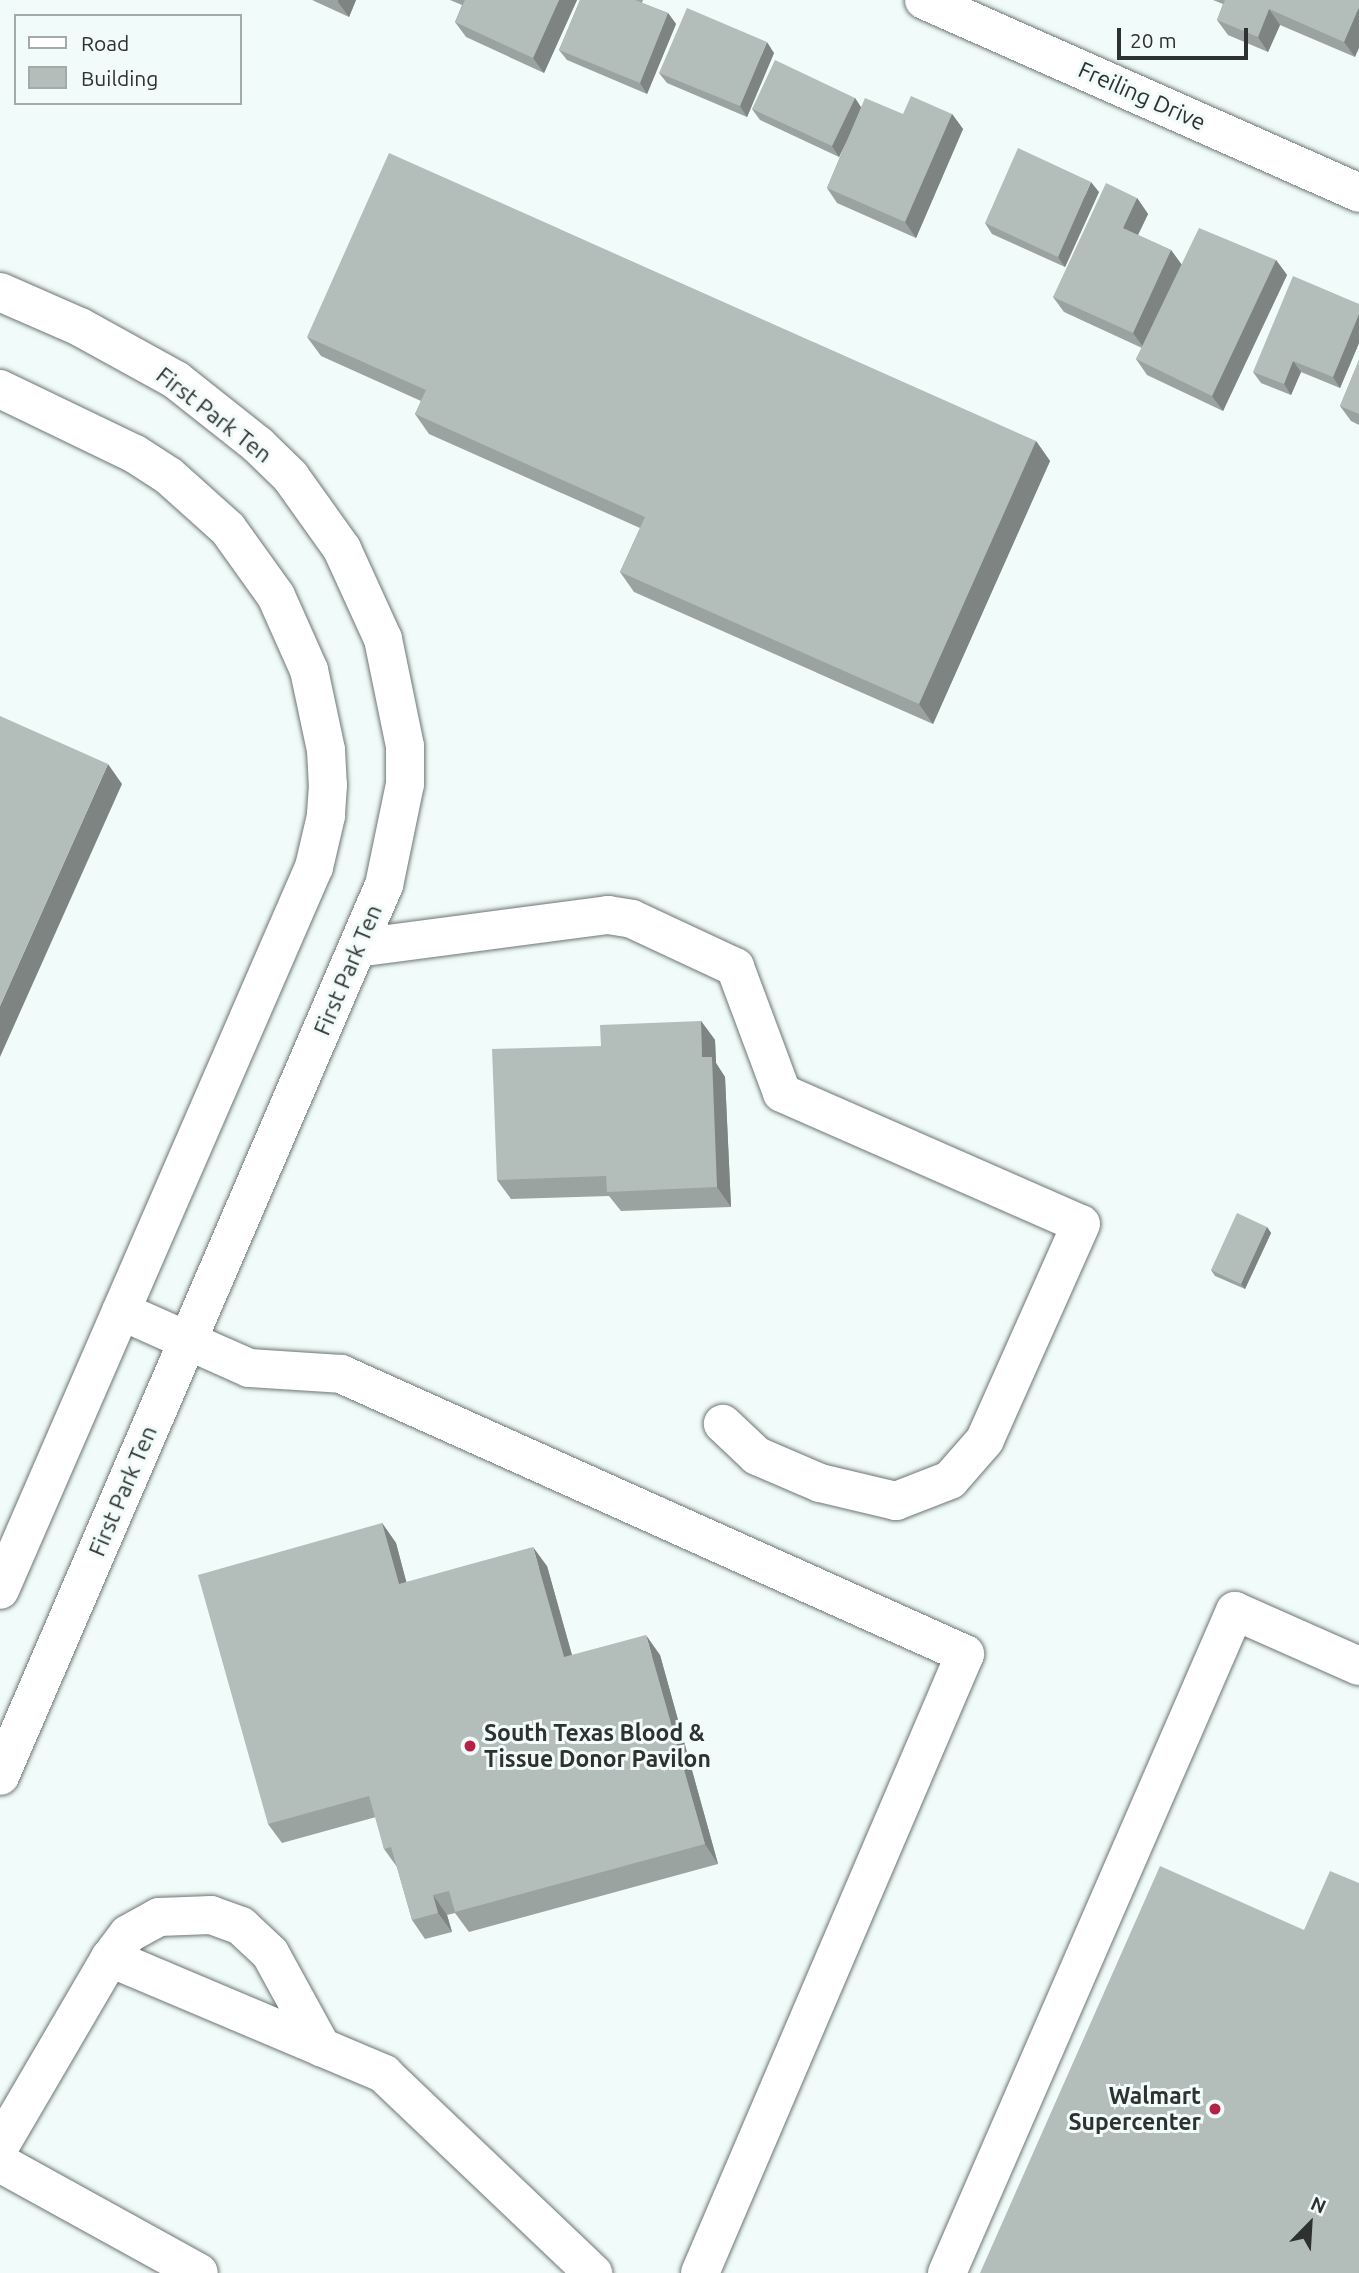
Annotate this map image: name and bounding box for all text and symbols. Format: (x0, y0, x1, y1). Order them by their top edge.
legend (14, 14, 242, 105)
scale bar (1121, 14, 1252, 58)
text: 20 m (1130, 28, 1177, 52)
text: Road (81, 31, 129, 55)
street label: Freiling Drive (1074, 56, 1210, 136)
text: Building (81, 66, 158, 90)
street label: First Park Ten (151, 361, 277, 469)
street label: First Park Ten (308, 901, 388, 1039)
street label: First Park Ten (83, 1422, 163, 1560)
place label: South Texas Blood & Tissue Donor Pavilon (484, 1719, 711, 1773)
marker: South Texas Blood & Tissue Donor Pavilon (462, 1738, 478, 1754)
place label: Walmart Supercenter (1068, 2082, 1201, 2136)
marker: Walmart Supercenter (1207, 2101, 1223, 2117)
north arrow (1275, 2189, 1345, 2259)
text: N (1308, 2192, 1329, 2218)

